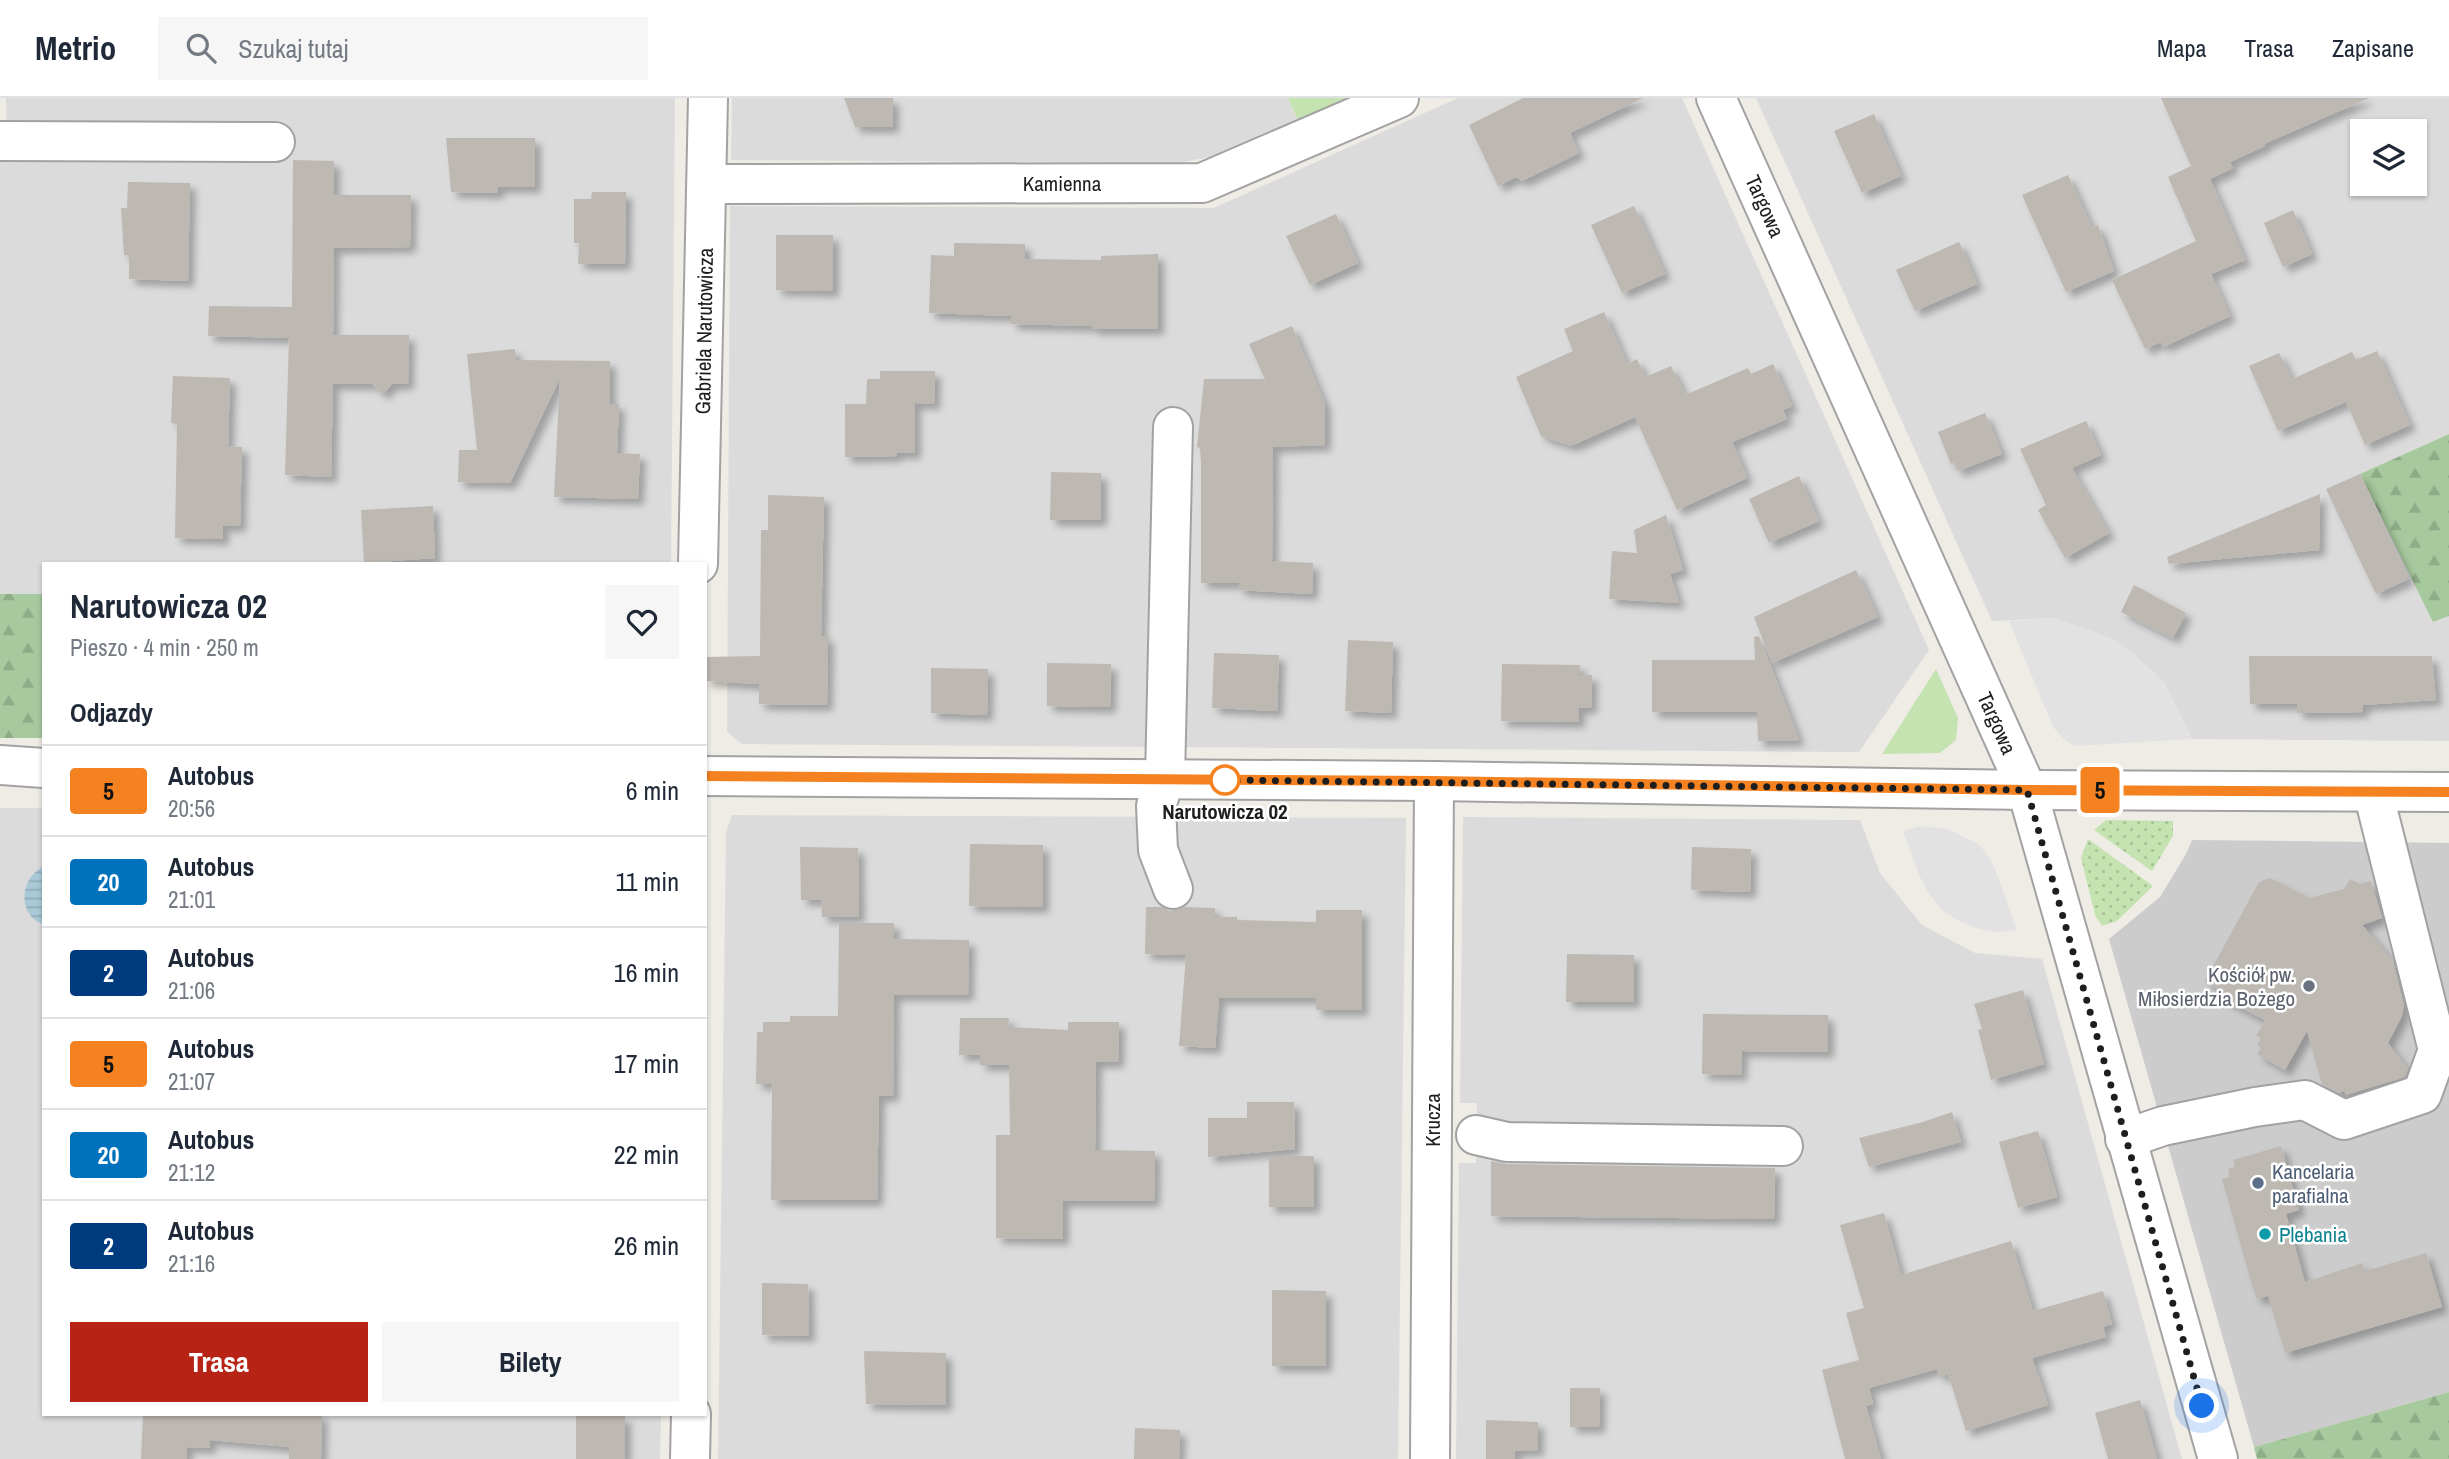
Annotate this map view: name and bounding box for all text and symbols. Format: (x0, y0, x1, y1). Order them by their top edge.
search box (158, 17, 648, 80)
text: Metrio (35, 26, 116, 70)
icon: search (182, 29, 220, 67)
text: Szukaj tutaj (238, 31, 348, 66)
text: Mapa (2157, 32, 2206, 64)
text: Trasa (2244, 32, 2294, 64)
text: Zapisane (2332, 32, 2414, 64)
map controls (2350, 119, 2427, 196)
button: layers (2350, 119, 2427, 196)
street label: Kamienna (1023, 169, 1102, 198)
street label: Targowa (1738, 170, 1792, 242)
street label: Gabriela Narutowicza (688, 247, 720, 415)
text: Narutowicza 02 (70, 584, 267, 628)
button: heart (605, 585, 679, 659)
text: Pieszo · 4 min · 250 m (70, 632, 259, 663)
street label: Targowa (1970, 687, 2024, 759)
text: Odjazdy (70, 695, 153, 730)
text: Autobus (168, 758, 254, 793)
marker: Narutowicza 02 (1210, 765, 1240, 795)
line badge: 5 (2077, 767, 2123, 813)
text: 6 min (626, 773, 679, 808)
text: 5 (2095, 774, 2105, 806)
text: 5 (103, 775, 114, 807)
text: 20:56 (168, 793, 215, 824)
place label: Narutowicza 02 (1162, 797, 1288, 826)
text: Autobus (168, 849, 254, 884)
text: 11 min (615, 864, 679, 899)
text: 20 (98, 866, 119, 898)
text: 21:01 (168, 884, 215, 915)
text: Autobus (168, 940, 254, 975)
text: 16 min (614, 955, 679, 990)
text: 2 (103, 957, 114, 989)
place label: Kościół pw. Miłosierdzia Bożego (2138, 960, 2295, 1013)
text: 21:06 (168, 975, 215, 1006)
marker: Kościół pw. Miłosierdzia Bożego (2301, 978, 2317, 994)
text: Autobus (168, 1031, 254, 1066)
text: 17 min (614, 1046, 679, 1081)
text: 5 (103, 1048, 114, 1080)
text: 21:07 (168, 1066, 215, 1097)
street label: Krucza (1418, 1093, 1447, 1147)
text: Autobus (168, 1122, 254, 1157)
text: 22 min (614, 1137, 679, 1172)
text: 20 (98, 1139, 119, 1171)
text: 21:12 (168, 1157, 215, 1188)
place label: Kancelaria parafialna (2272, 1157, 2355, 1210)
marker: Kancelaria parafialna (2250, 1175, 2266, 1191)
text: Autobus (168, 1213, 254, 1248)
place label: Plebania (2279, 1220, 2347, 1249)
marker: Plebania (2257, 1226, 2273, 1242)
text: 26 min (614, 1228, 679, 1263)
text: 2 (103, 1230, 114, 1262)
text: 21:16 (168, 1248, 215, 1279)
button: Trasa (70, 1322, 368, 1402)
button: Bilety (382, 1322, 679, 1402)
your location (2184, 1388, 2219, 1423)

